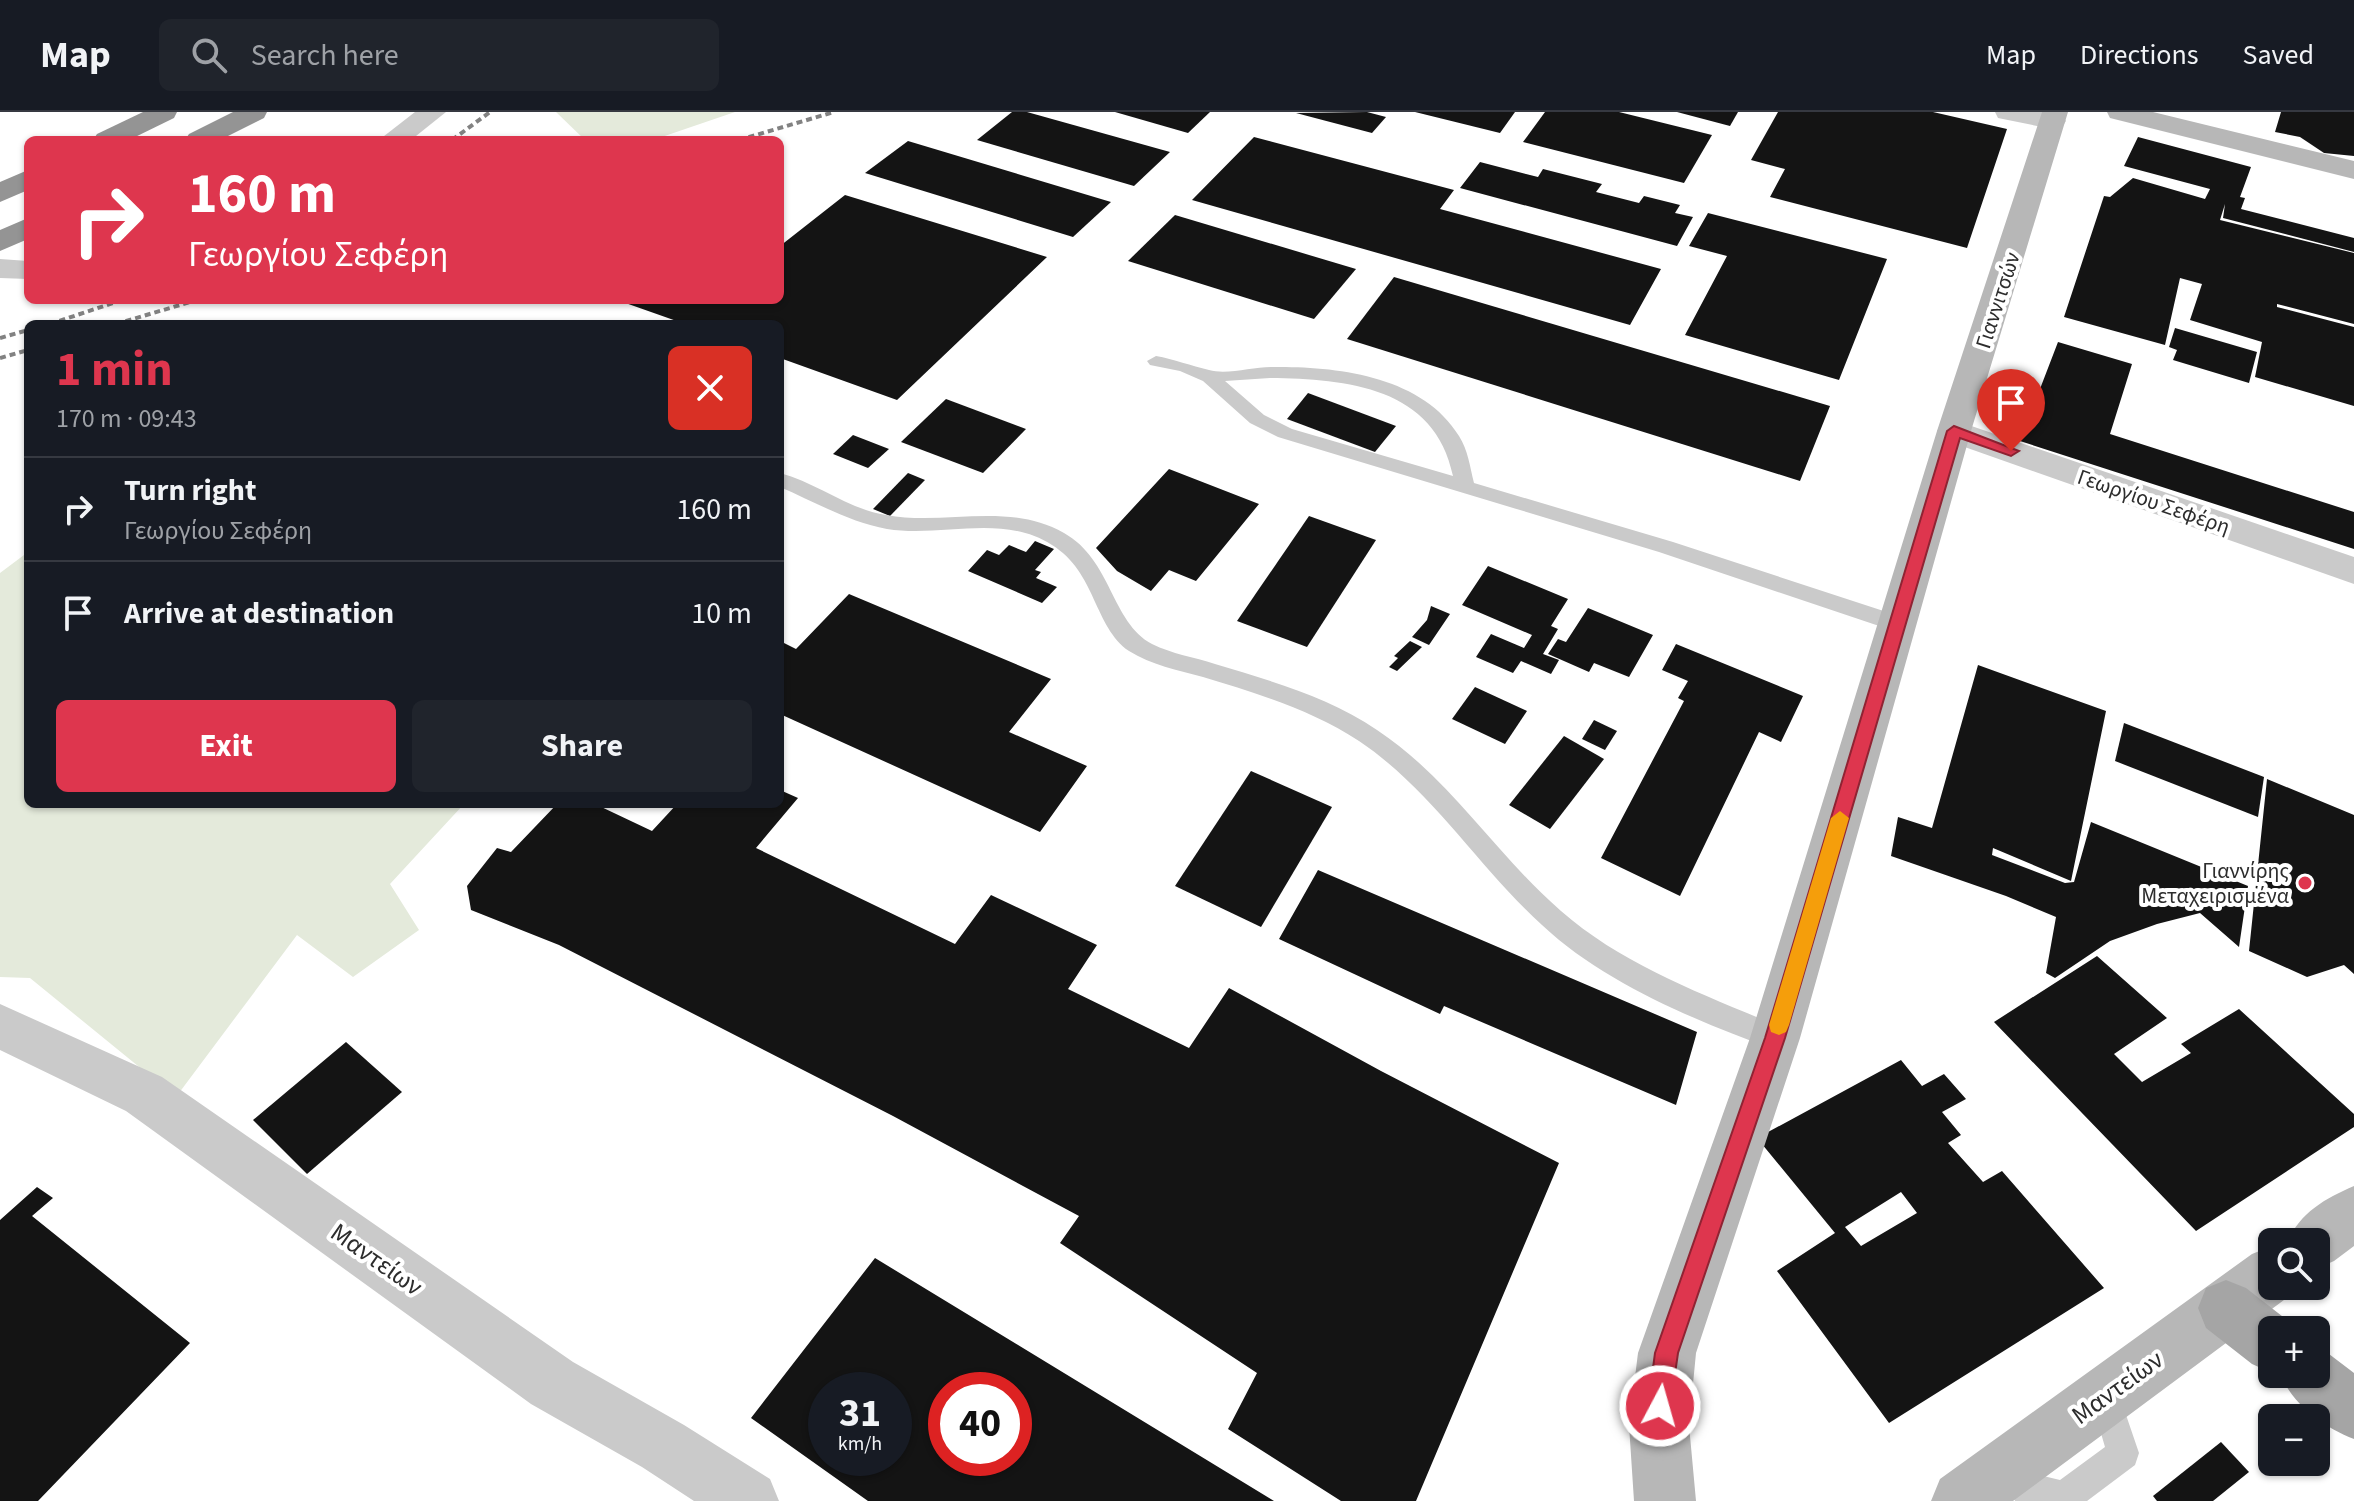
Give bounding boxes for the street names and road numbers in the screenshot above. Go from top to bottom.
street label: Γιαννιτσών [1967,248,2029,353]
street label: Γεωργίου Σεφέρη [2073,461,2234,543]
street label: Μαντείων [323,1214,430,1305]
street label: Μαντείων [2064,1342,2171,1433]

